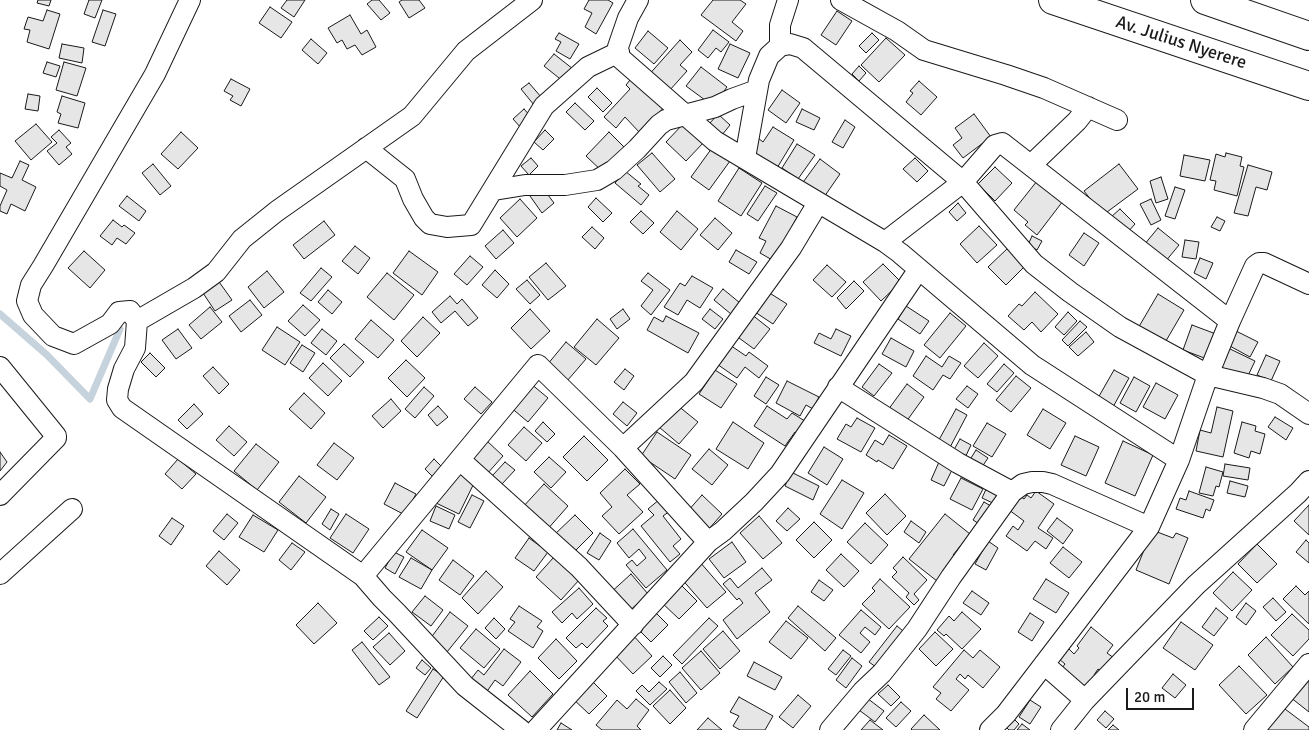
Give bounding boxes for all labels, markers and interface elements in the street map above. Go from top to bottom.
street label: Av. Julius Nyerere [1113,12,1249,74]
scale bar [1129,678,1196,710]
text: 20 m [1134,688,1165,706]

